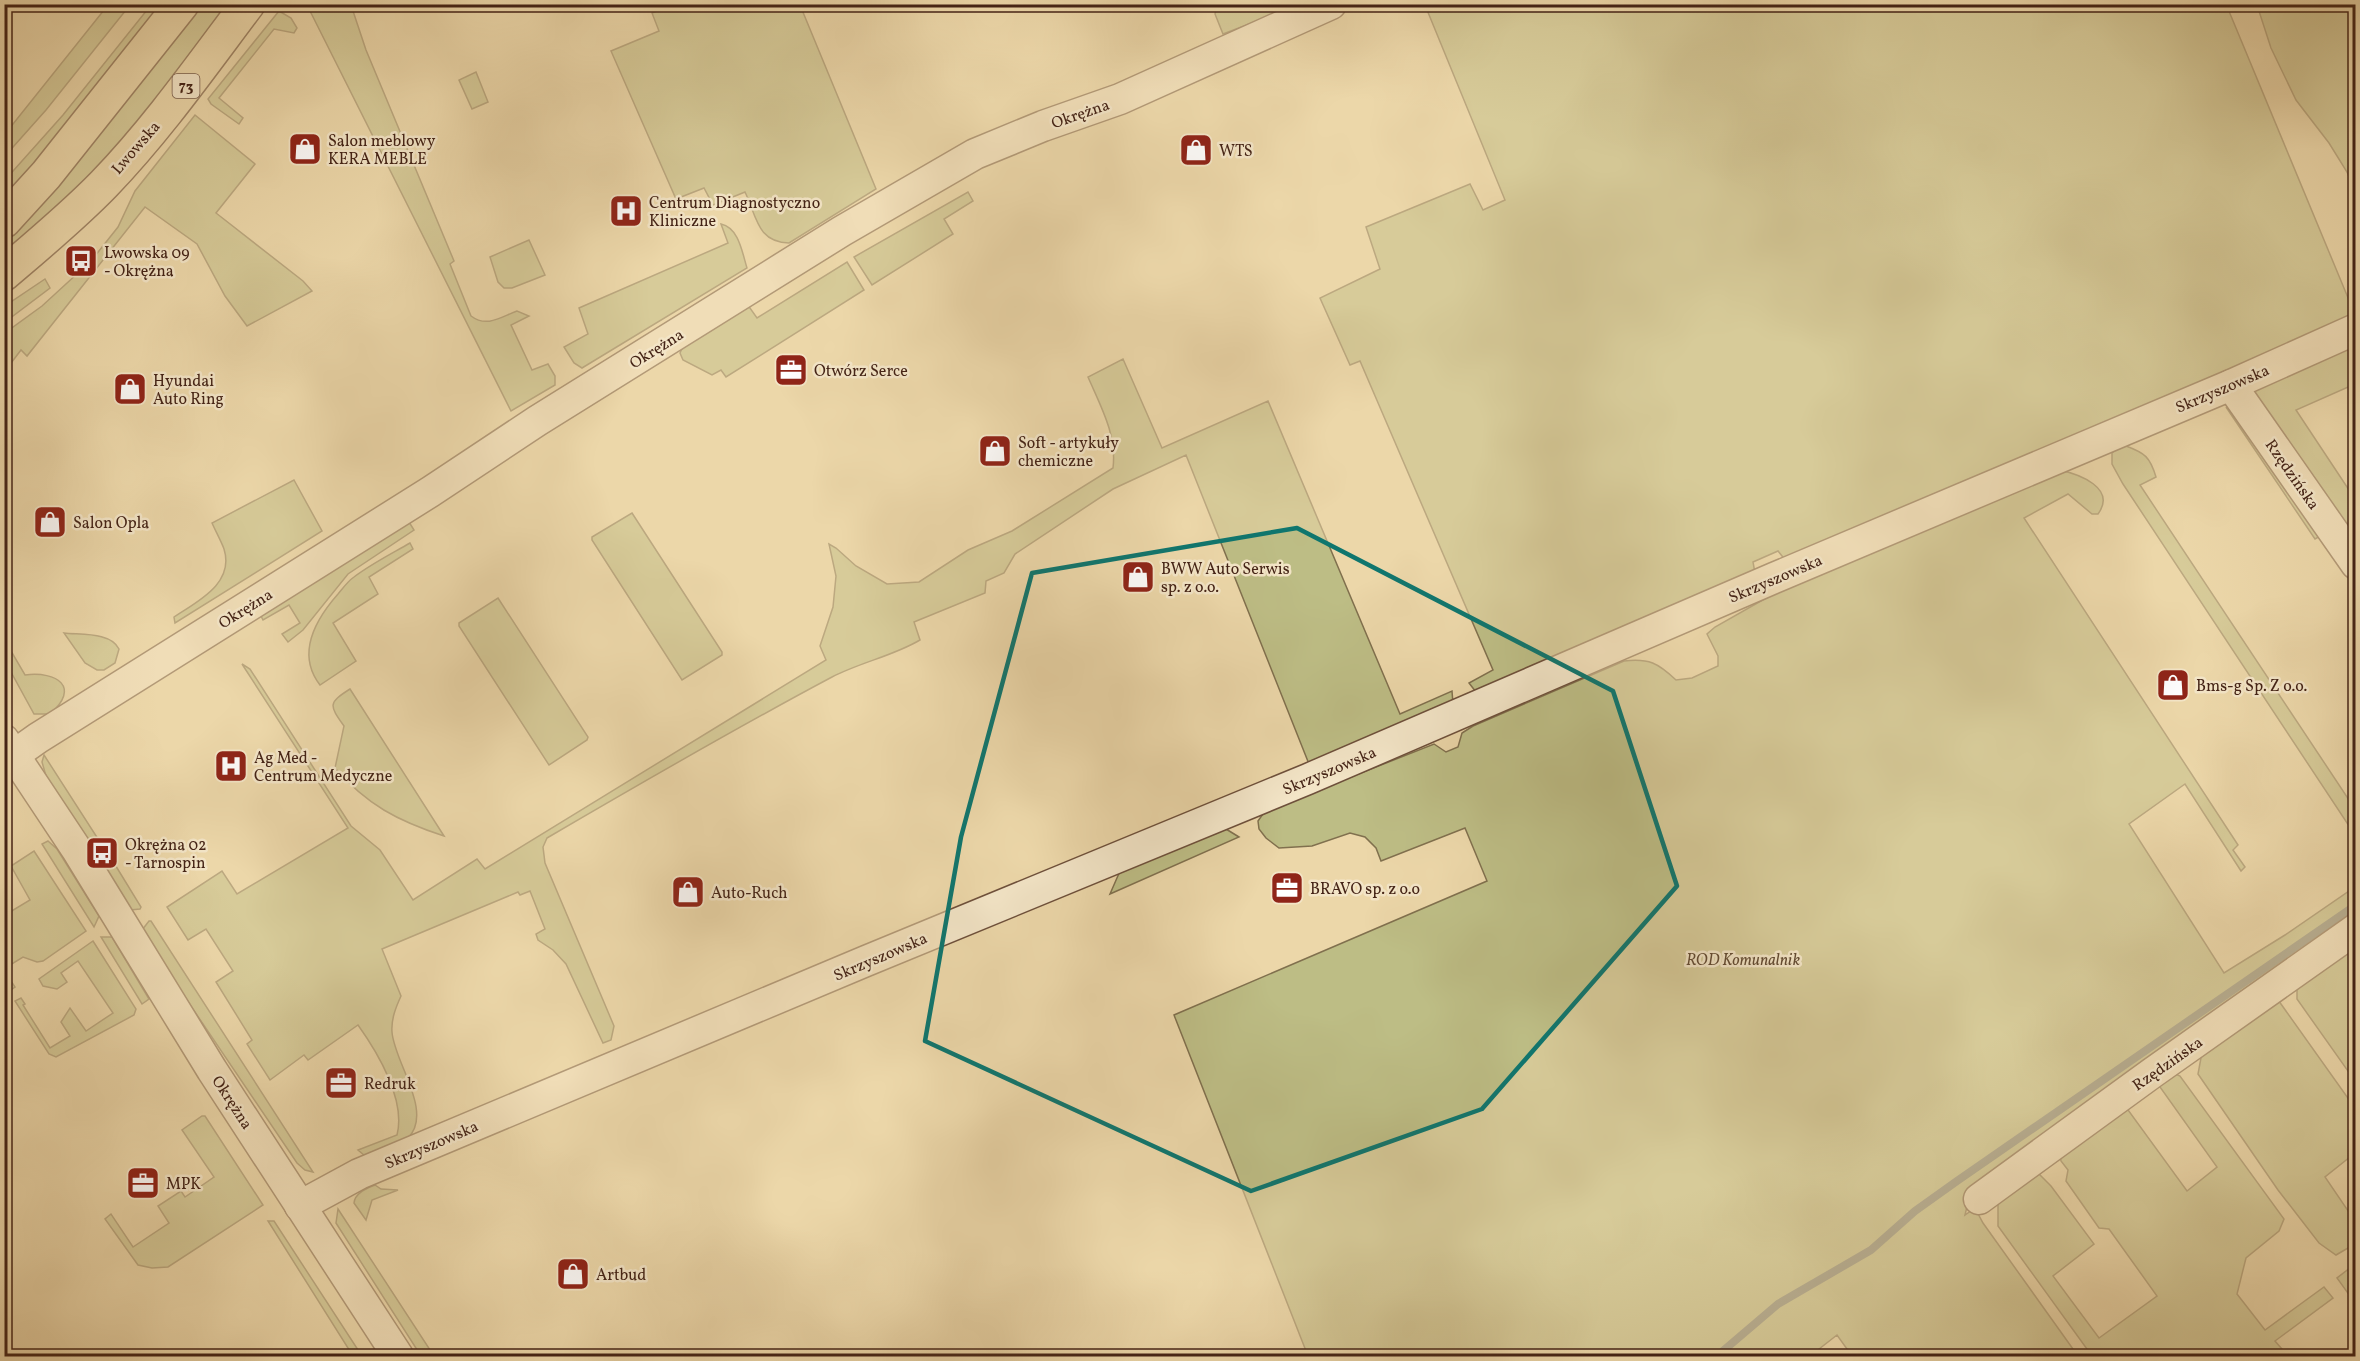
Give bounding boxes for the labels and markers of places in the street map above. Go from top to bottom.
shop icon: Salon meblowy KERA MEBLE [287,131,323,167]
place label: Salon meblowy KERA MEBLE [328,131,436,171]
shop icon: WTS [1178,132,1214,168]
place label: WTS [1219,141,1253,163]
hospital icon: Centrum Diagnostyczno Kliniczne [608,193,644,229]
place label: Centrum Diagnostyczno Kliniczne [649,193,820,233]
bus stop icon: Lwowska 09 - Okrężna [63,243,99,279]
place label: Lwowska 09 - Okrężna [104,243,190,283]
office icon: Otwórz Serce [773,352,809,388]
place label: Otwórz Serce [814,361,908,383]
shop icon: Hyundai Auto Ring [112,371,148,407]
place label: Hyundai Auto Ring [153,371,224,411]
shop icon: Soft - artykuły chemiczne [977,433,1013,469]
place label: Soft - artykuły chemiczne [1018,433,1119,473]
shop icon: Salon Opla [32,504,68,540]
place label: Salon Opla [73,513,149,535]
shop icon: BWW Auto Serwis sp. z o.o. [1120,559,1156,595]
place label: BWW Auto Serwis sp. z o.o. [1161,559,1290,599]
shop icon: Bms-g Sp. Z o.o. [2155,667,2191,703]
place label: Bms-g Sp. Z o.o. [2196,676,2307,698]
hospital icon: Ag Med - Centrum Medyczne [213,748,249,784]
place label: Ag Med - Centrum Medyczne [254,748,392,788]
bus stop icon: Okrężna 02 - Tarnospin [84,835,120,871]
place label: Okrężna 02 - Tarnospin [125,835,207,875]
office icon: BRAVO sp. z o.o [1269,870,1305,906]
shop icon: Auto-Ruch [670,874,706,910]
place label: BRAVO sp. z o.o [1310,879,1420,901]
place label: Auto-Ruch [711,883,787,905]
office icon: Redruk [323,1065,359,1101]
place label: Redruk [364,1074,416,1096]
office icon: MPK [125,1165,161,1201]
place label: MPK [166,1174,201,1196]
shop icon: Artbud [555,1256,591,1292]
place label: Artbud [596,1265,646,1287]

